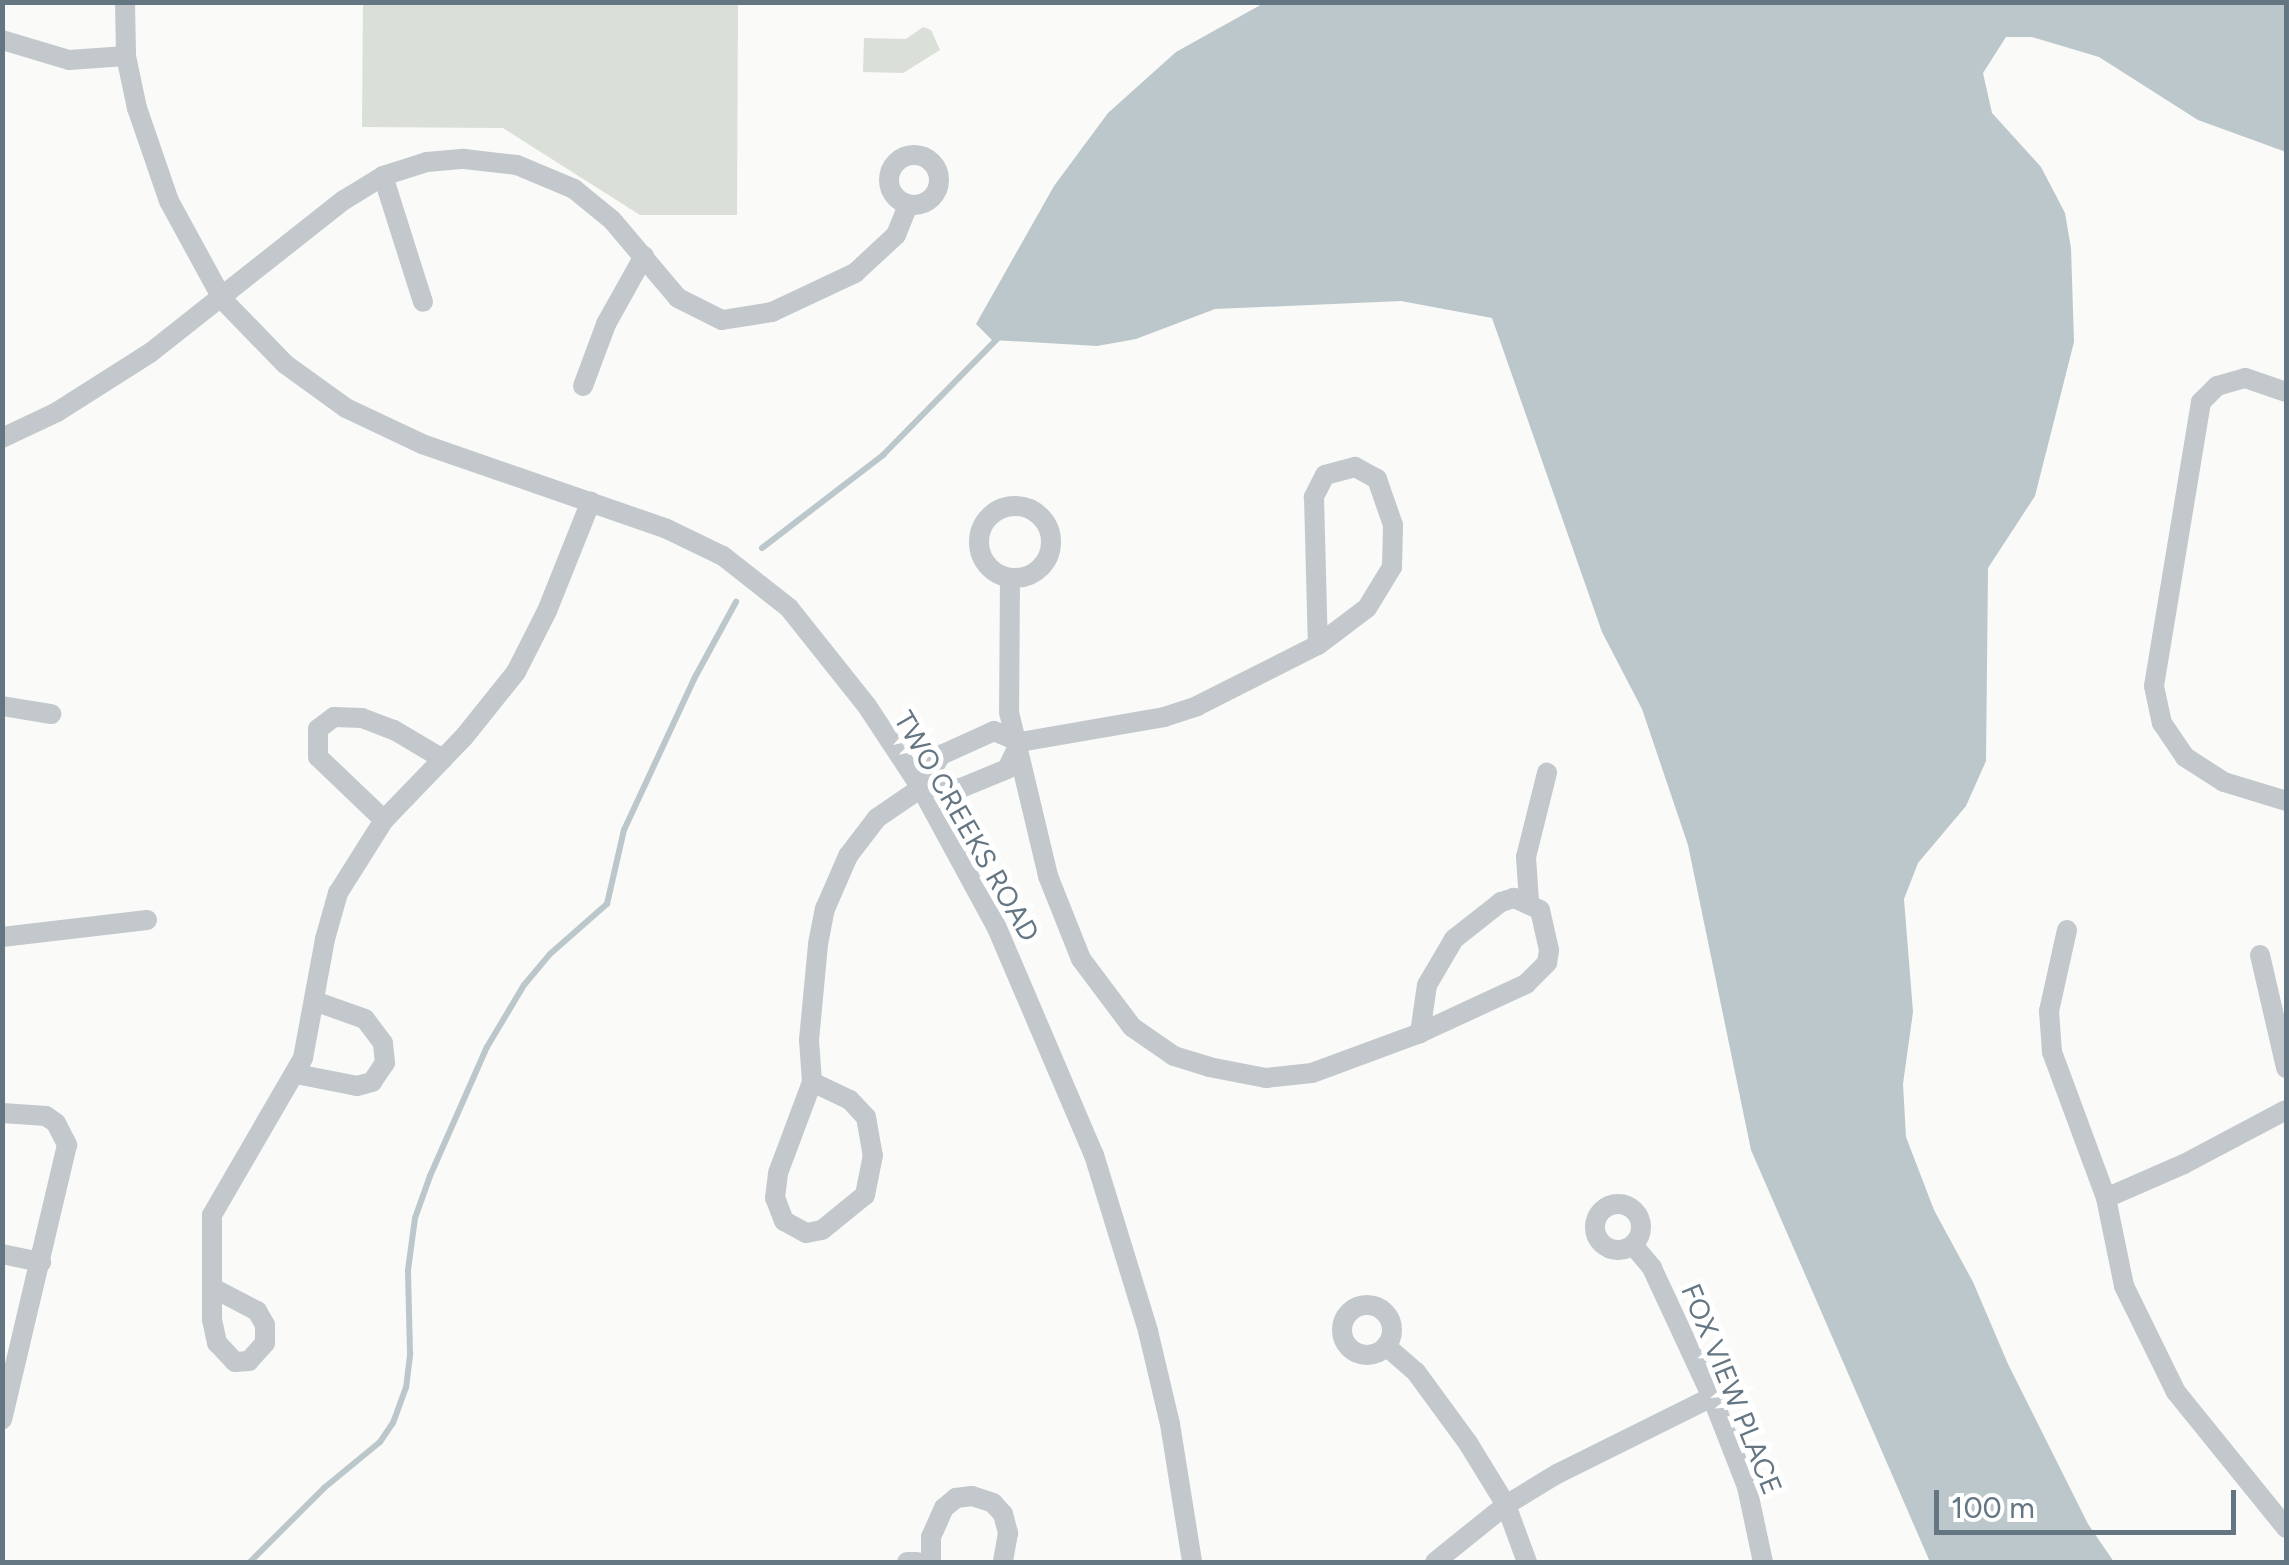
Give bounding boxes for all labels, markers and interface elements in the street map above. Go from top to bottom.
street label: TWO CREEKS ROAD [887,705,1047,947]
street label: FOX VIEW PLACE [1674,1279,1790,1499]
scale bar [1939,1470,2242,1532]
text: 100 m [1951,1489,2035,1526]

